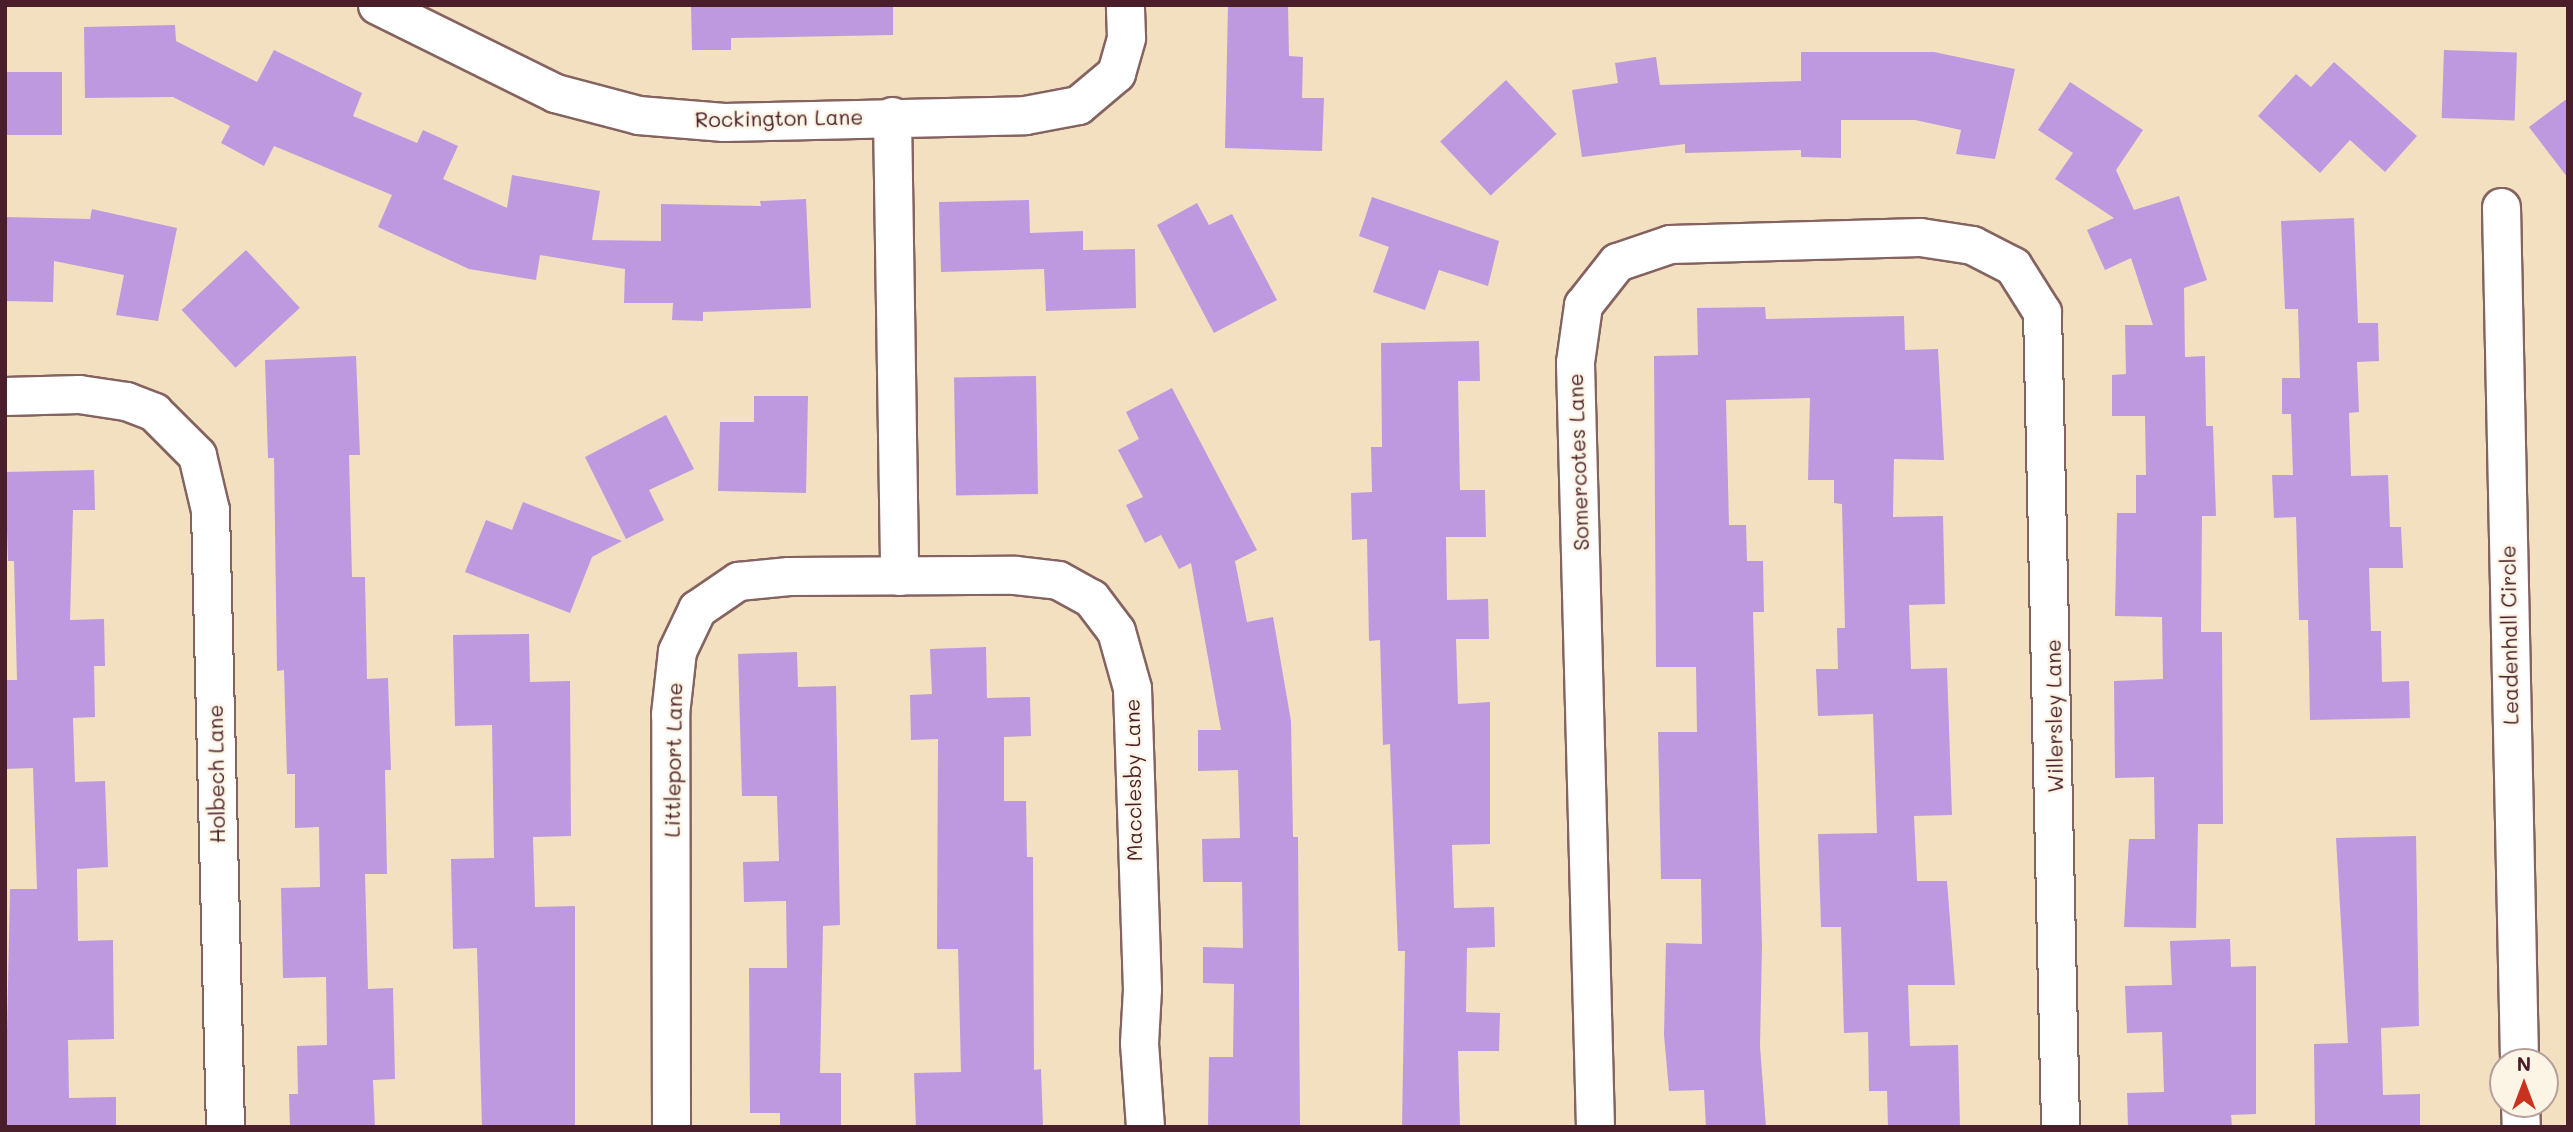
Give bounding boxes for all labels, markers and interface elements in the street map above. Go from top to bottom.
street label: Rockington Lane [695,104,863,132]
street label: Somercotes Lane [1562,373,1594,551]
street label: Leadenhall Circle [2495,545,2523,725]
street label: Willersley Lane [2040,639,2068,793]
street label: Littleport Lane [659,682,687,838]
street label: Macclesby Lane [1119,698,1147,862]
street label: Holbech Lane [202,704,230,844]
north arrow [2489,1048,2559,1118]
text: N [2517,1051,2531,1076]

